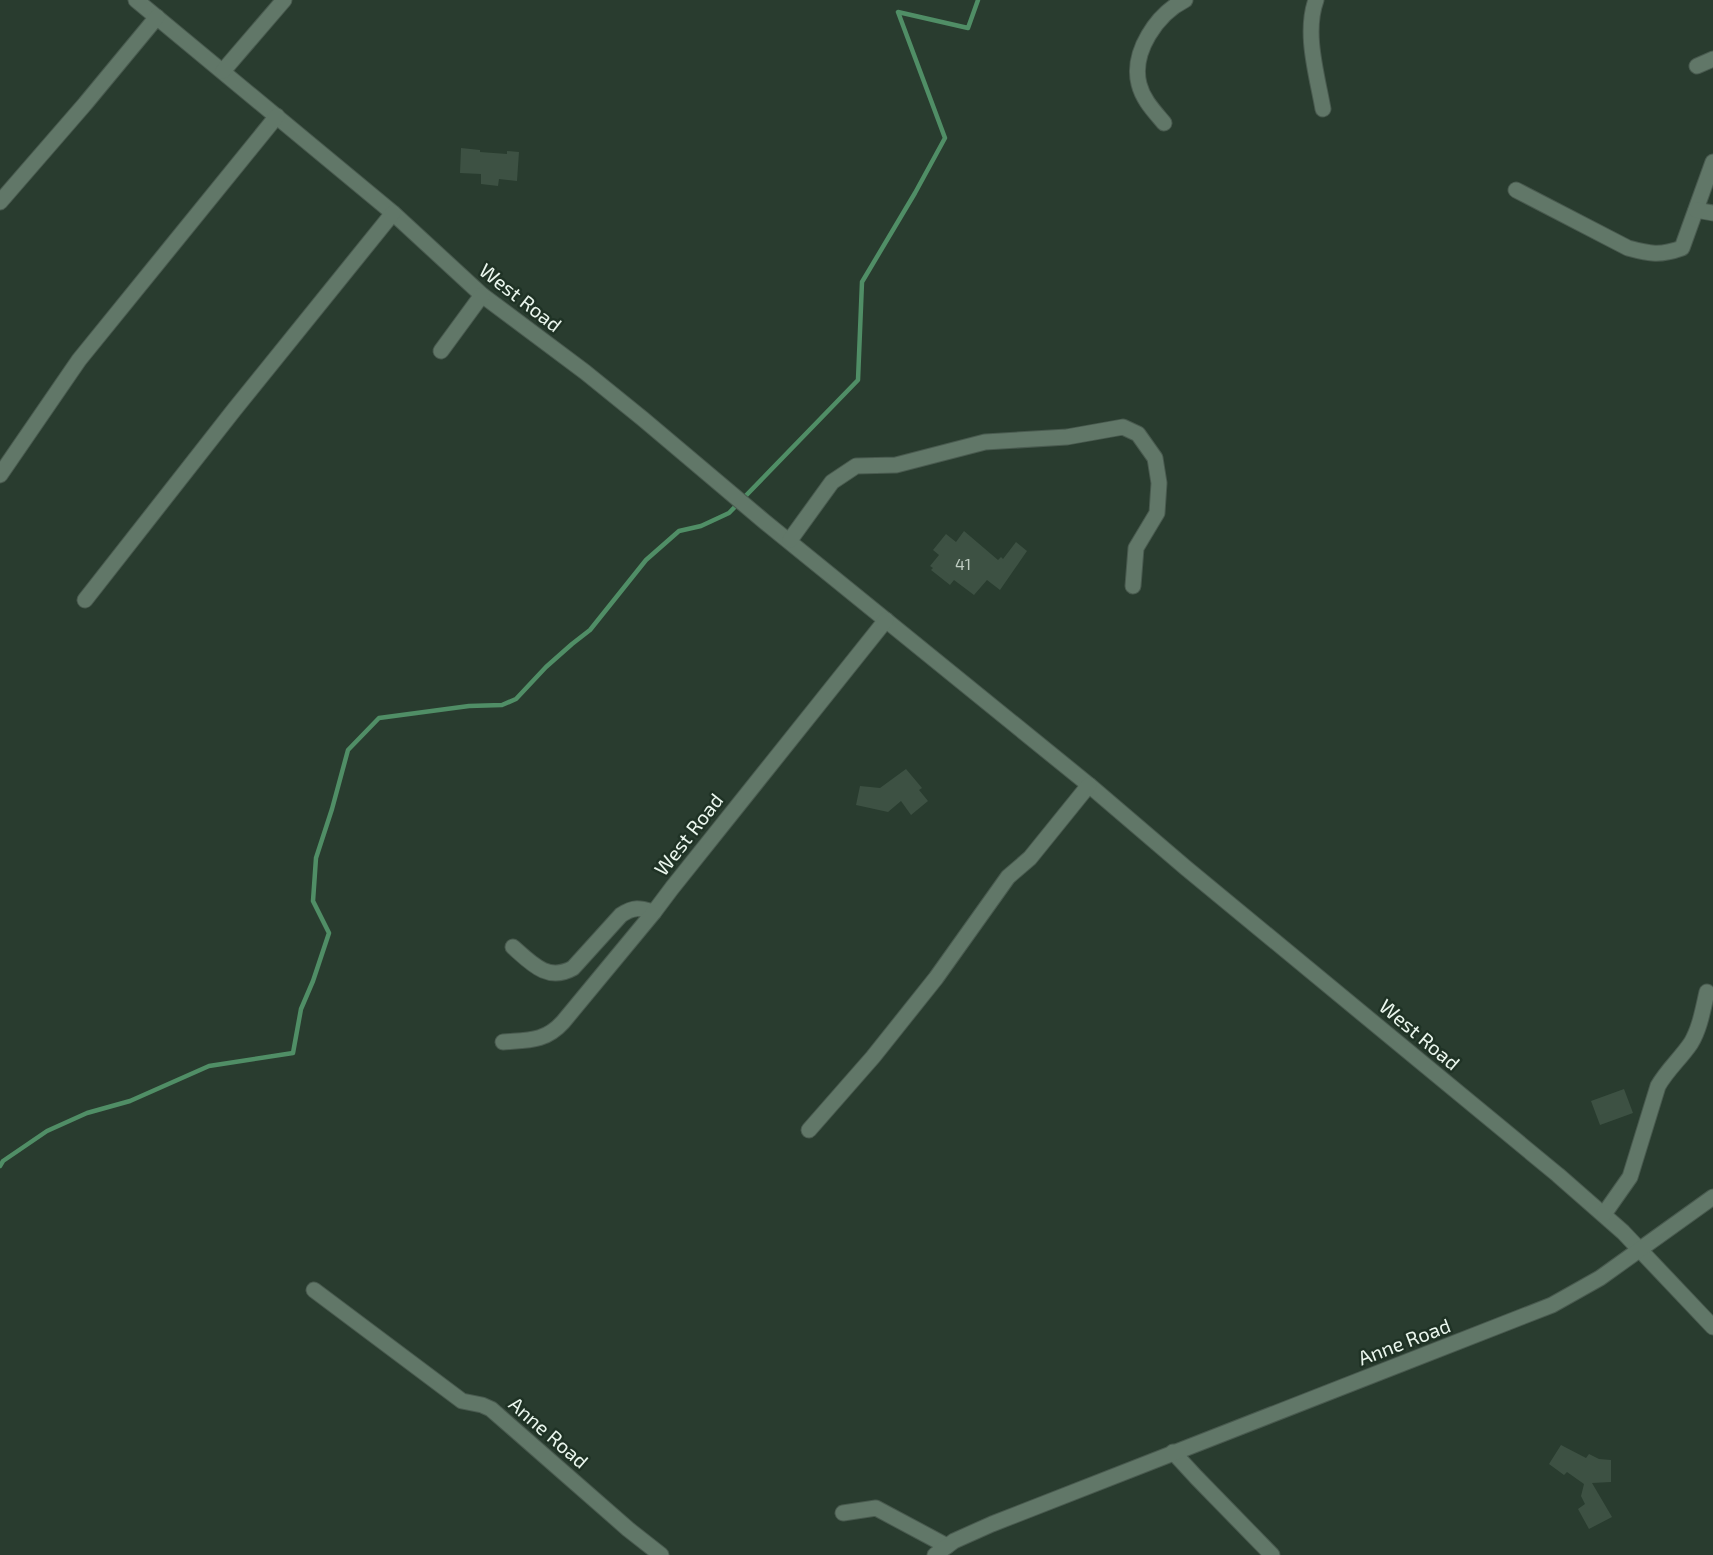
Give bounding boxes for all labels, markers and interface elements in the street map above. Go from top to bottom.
street label: West Road [475,257,567,337]
house number: 41 [955,554,971,573]
street label: West Road [648,788,728,880]
street label: West Road [1375,993,1465,1075]
street label: Anne Road [1354,1312,1454,1370]
street label: Anne Road [505,1391,593,1473]

